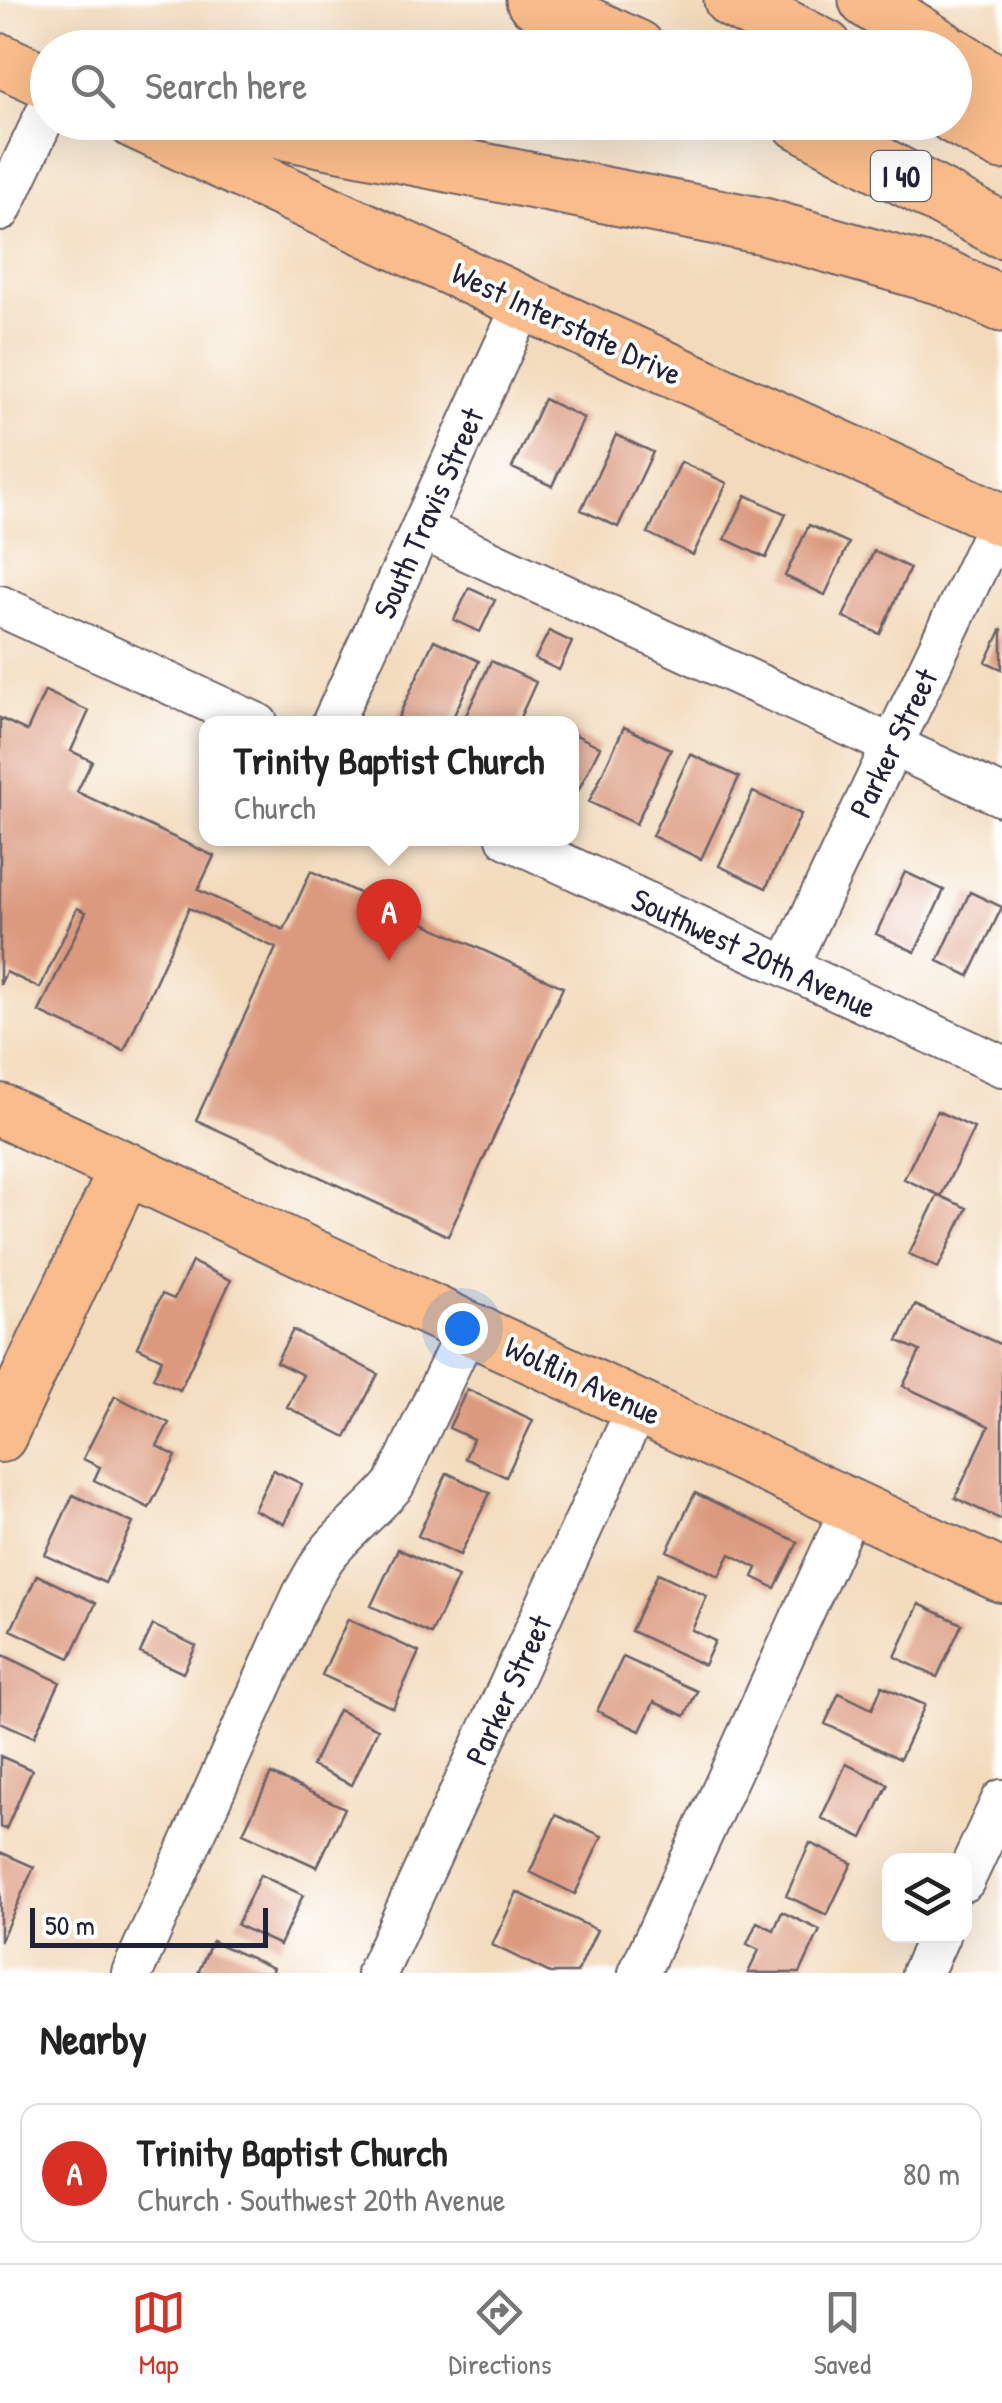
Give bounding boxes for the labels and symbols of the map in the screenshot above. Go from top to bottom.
road number: I 40 [871,151,931,201]
street label: West Interstate Drive [445,251,689,395]
street label: South Travis Street [362,400,494,625]
street label: Parker Street [839,661,948,825]
street label: Southwest 20th Avenue [625,877,884,1029]
pin: A [356,878,422,961]
your location [437,1303,488,1354]
street label: Wolflin Avenue [498,1325,668,1435]
street label: Parker Street [455,1607,562,1772]
scale bar [30,1903,268,1948]

